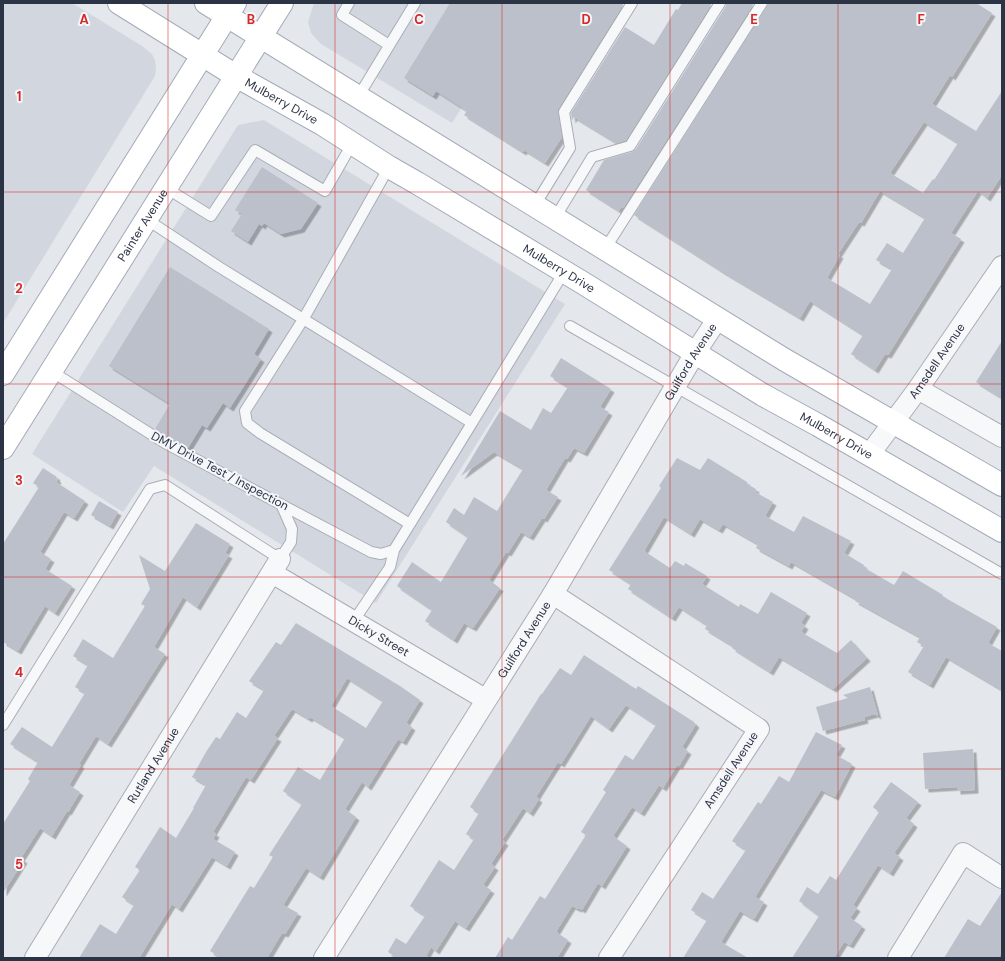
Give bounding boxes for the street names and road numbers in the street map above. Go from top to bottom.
street label: Mulberry Drive [242,75,321,128]
street label: Painter Avenue [114,186,172,265]
street label: Mulberry Drive [520,241,598,297]
street label: Guilford Avenue [661,320,721,404]
street label: Amsdell Avenue [905,320,969,402]
street label: Mulberry Drive [797,409,876,463]
street label: DMV Drive Test / Inspection [148,428,292,514]
street label: Guilford Avenue [494,598,555,681]
street label: Dicky Street [345,612,412,660]
street label: Rutland Avenue [124,724,183,806]
street label: Amsdell Avenue [700,728,762,811]

